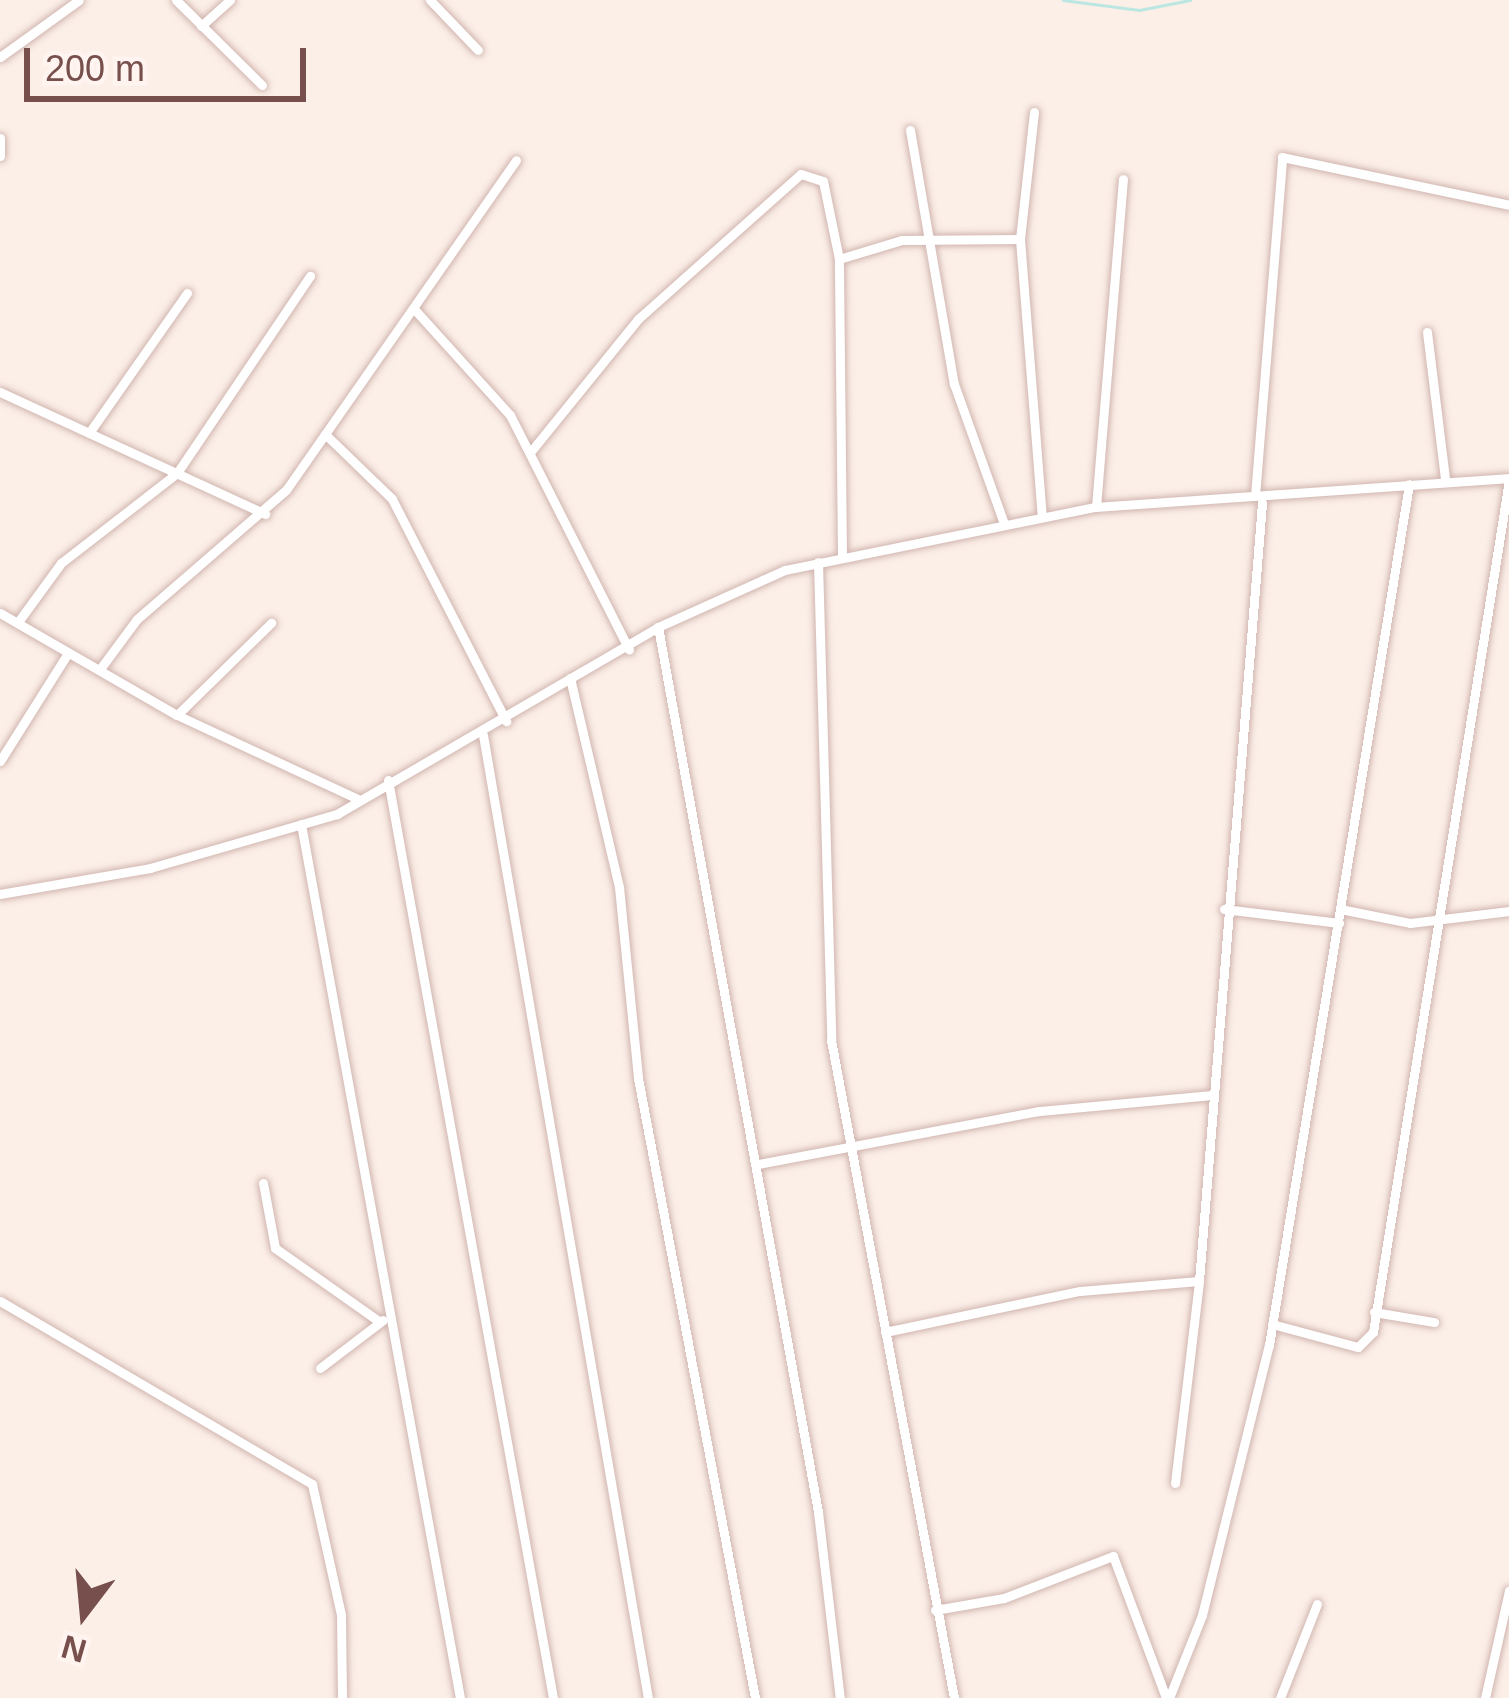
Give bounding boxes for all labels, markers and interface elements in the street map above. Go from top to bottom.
scale bar [30,24,312,98]
text: 200 m [45,48,145,89]
north arrow [24,1554,144,1674]
text: N [57,1628,90,1670]

